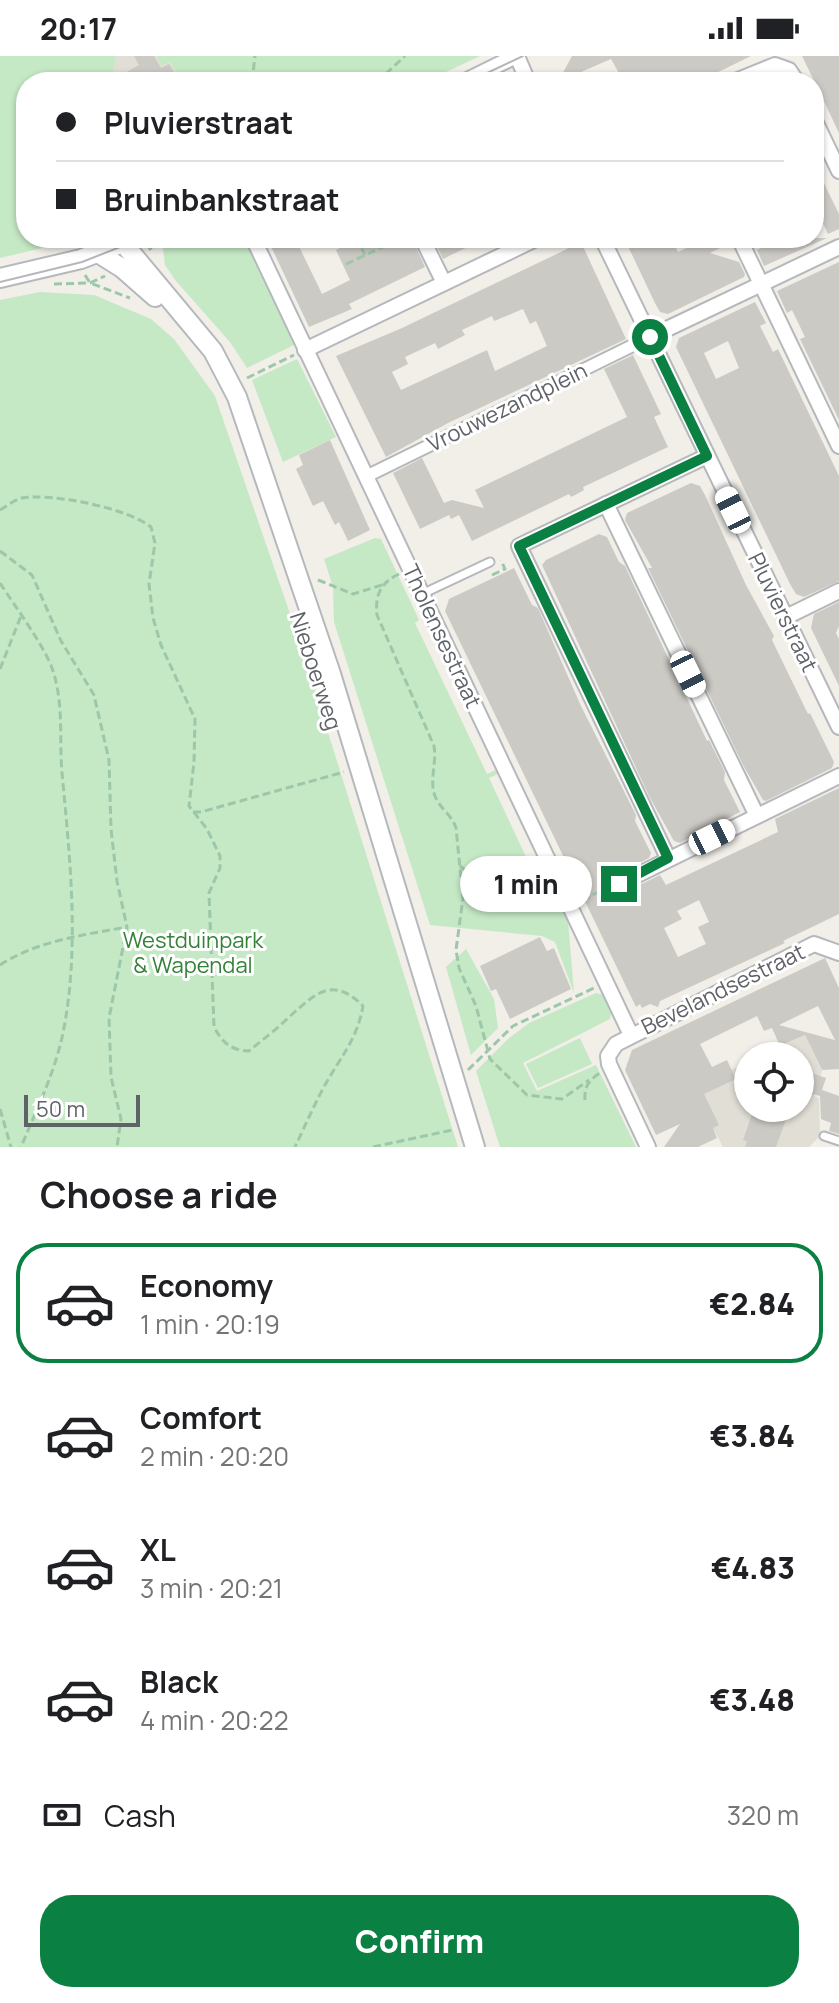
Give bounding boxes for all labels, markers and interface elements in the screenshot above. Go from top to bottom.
text: 20:17 [40,8,117,49]
text: Pluvierstraat [104,102,293,143]
text: Bruinbankstraat [104,179,340,220]
route start [632,319,668,355]
street label: Vrouwezandplein [422,355,592,459]
car [712,483,754,537]
street label: Pluvierstraat [741,547,825,677]
street label: Tholensestraat [396,559,489,713]
street label: Nieboerweg [283,608,349,734]
car [667,647,709,701]
car [685,816,739,858]
callout: 1 min [459,856,591,912]
text: 1 min [493,866,559,902]
route end [601,866,637,902]
park label: Westduinpark & Wapendal [123,925,264,980]
street label: Bevelandsestraat [636,936,810,1042]
map controls [734,1042,814,1122]
button: locate [734,1042,814,1122]
scale bar [24,1091,140,1127]
text: 50 m [36,1094,85,1124]
text: Choose a ride [40,1170,278,1219]
text: Economy [140,1265,273,1306]
icon: car [44,1267,116,1339]
text: €2.84 [709,1283,795,1324]
text: 1 min · 20:19 [140,1306,280,1342]
text: Comfort [140,1397,262,1438]
icon: car [44,1399,116,1471]
text: €3.84 [710,1415,795,1456]
text: 2 min · 20:20 [140,1438,289,1474]
text: XL [140,1529,176,1570]
icon: car [44,1531,116,1603]
text: €4.83 [711,1547,795,1588]
text: 3 min · 20:21 [140,1570,283,1606]
text: Black [140,1661,218,1702]
icon: car [44,1663,116,1735]
text: €3.48 [710,1679,795,1720]
text: 4 min · 20:22 [140,1702,288,1738]
icon: cash [40,1793,84,1837]
text: Cash [104,1795,176,1836]
text: 320 m [727,1797,799,1833]
button: Confirm [40,1895,799,1987]

